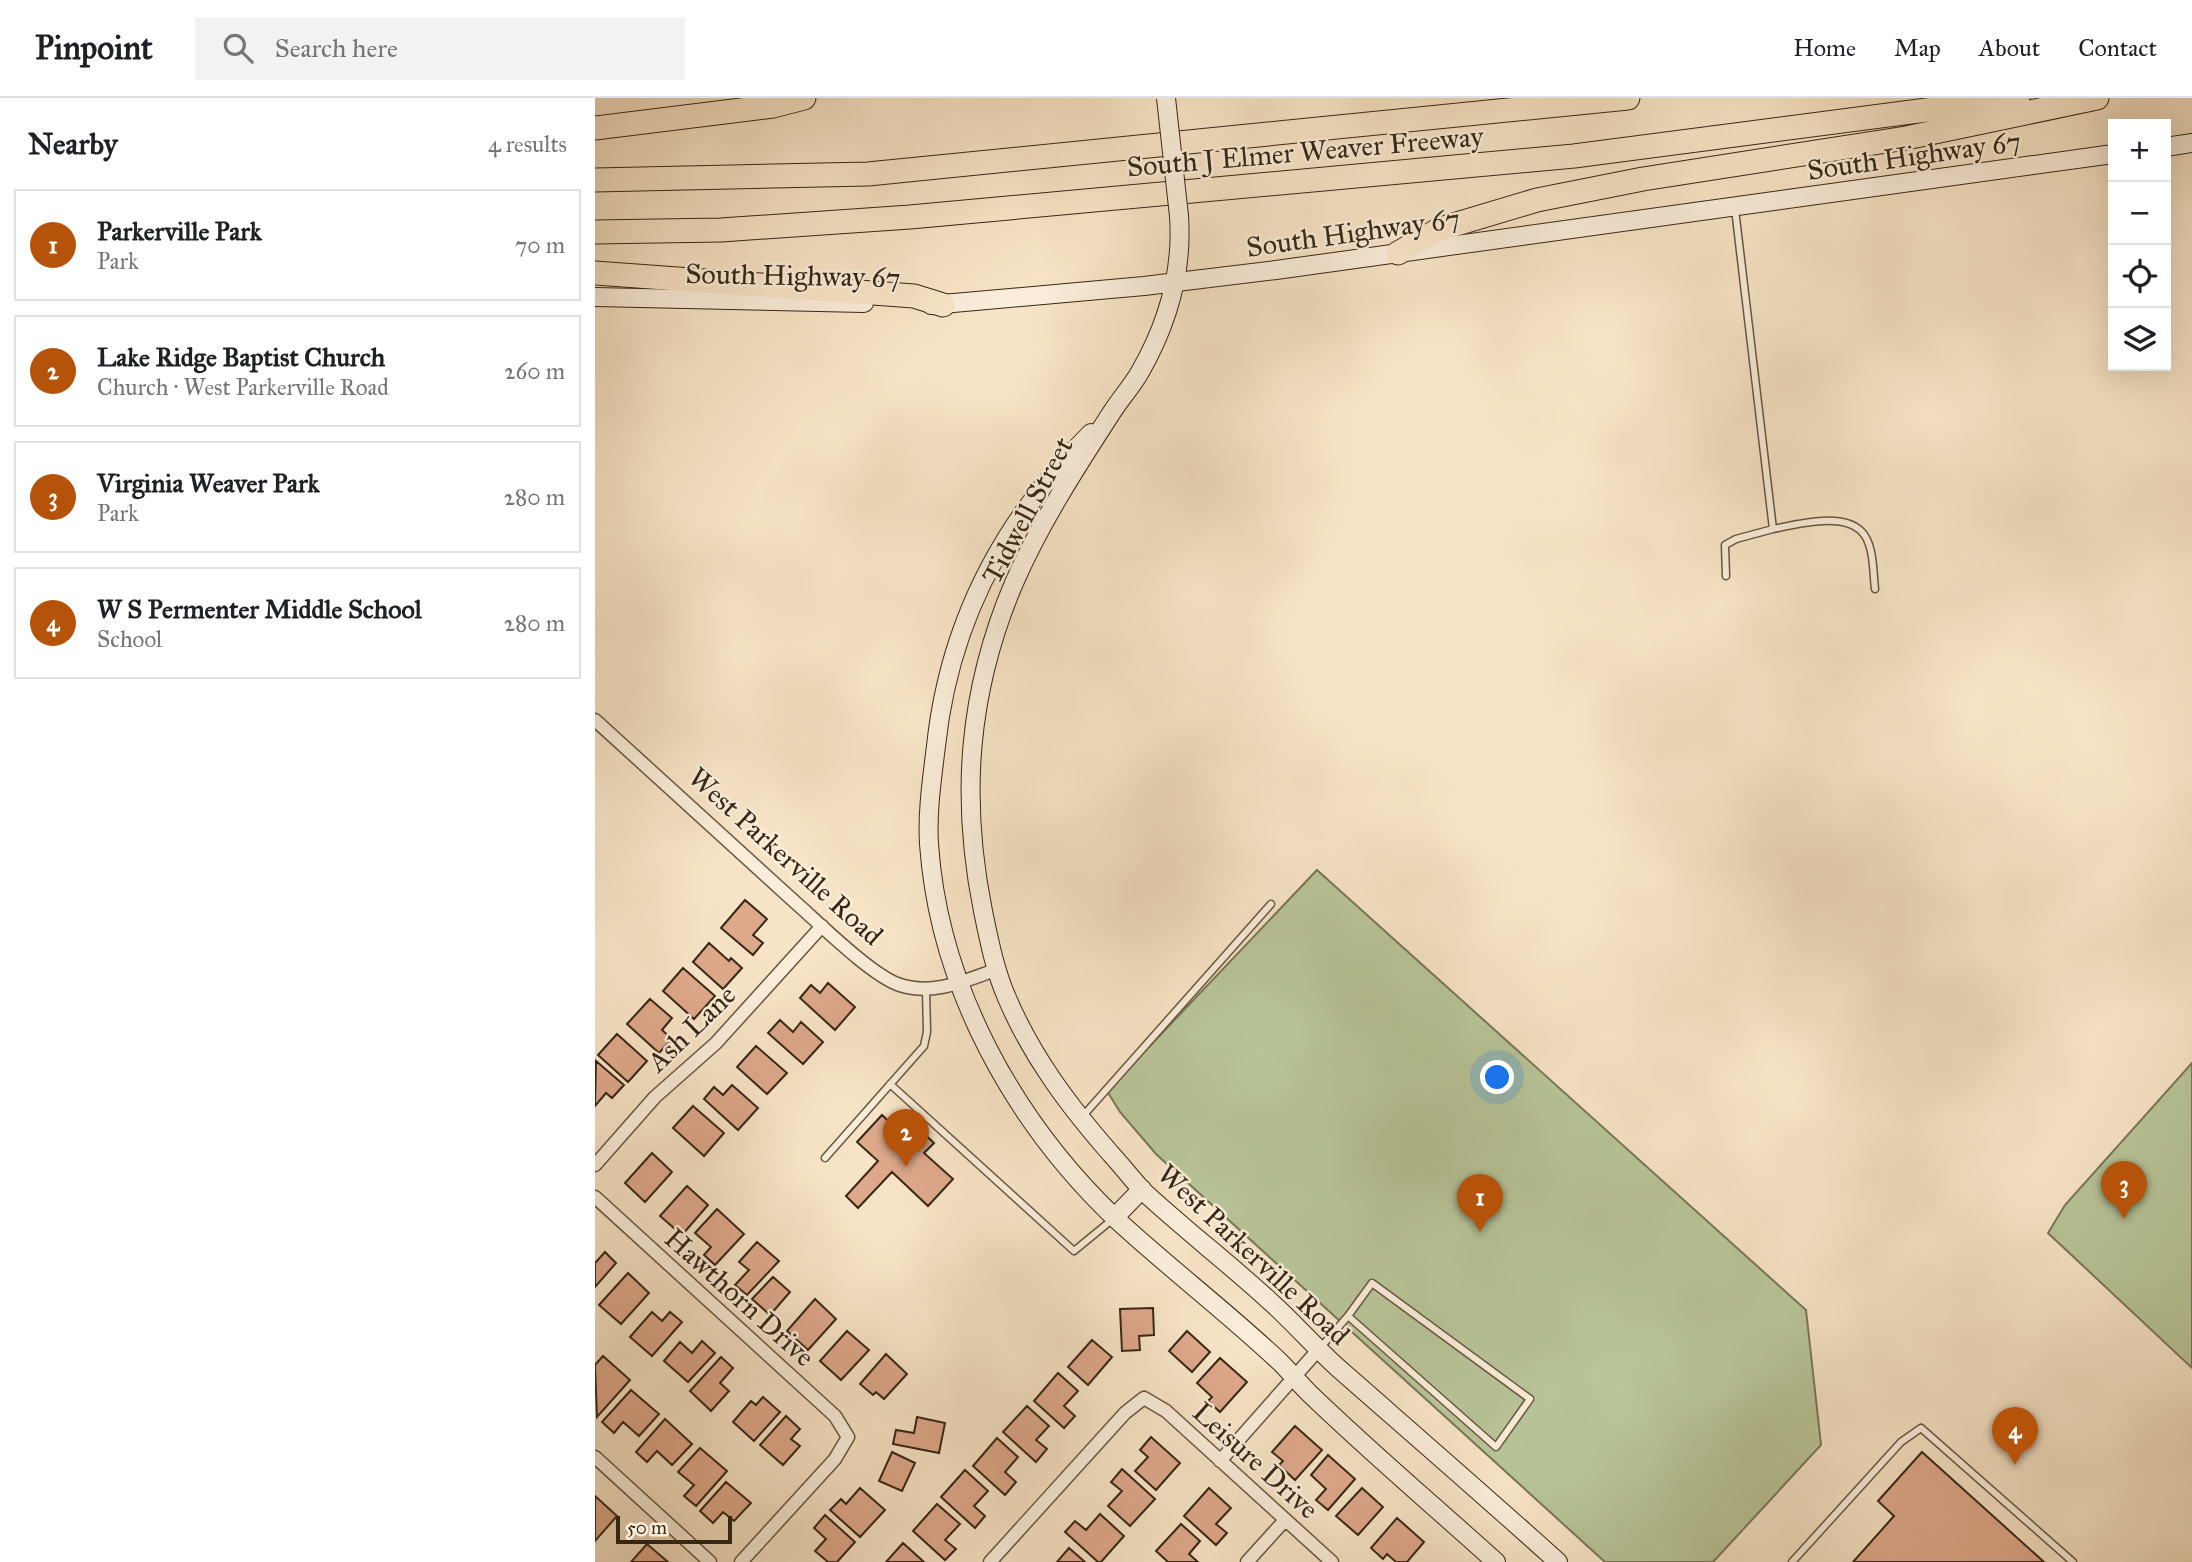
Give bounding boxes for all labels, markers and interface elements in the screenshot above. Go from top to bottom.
search box [195,17,685,80]
text: Pinpoint [35,28,153,68]
icon: search [219,29,257,67]
text: Search here [275,32,398,64]
text: Home [1793,33,1856,63]
text: Map [1894,33,1941,63]
text: About [1979,33,2040,63]
text: Contact [2078,33,2157,63]
street label: South J Elmer Weaver Freeway [1125,118,1486,185]
map controls [2108,119,2171,371]
button: + [2108,119,2171,182]
street label: South Highway 67 [1805,123,2023,188]
text: Nearby [28,126,118,162]
text: 4 results [488,130,567,158]
button: − [2108,182,2171,245]
street label: South Highway 67 [1244,200,1462,265]
text: Parkerville Park [97,215,262,247]
text: 1 [48,231,58,259]
text: 70 m [515,231,565,259]
button: locate [2108,245,2171,308]
text: Park [97,247,139,275]
street label: South Highway 67 [685,256,901,295]
button: layers [2108,308,2171,371]
text: Lake Ridge Baptist Church [97,341,385,373]
text: 2 [47,357,59,385]
text: 260 m [504,357,565,385]
text: Church · West Parkerville Road [97,373,389,401]
street label: Tidwell Street [974,431,1081,590]
text: Virginia Weaver Park [97,467,320,499]
text: 3 [48,483,58,511]
text: 280 m [504,483,565,511]
text: Park [97,499,139,527]
text: W S Permenter Middle School [97,593,422,625]
text: 4 [47,609,59,637]
text: 280 m [504,609,565,637]
text: School [97,625,162,653]
street label: West Parkerville Road [681,760,890,953]
street label: Ash Lane [639,978,743,1080]
your location [1480,1060,1514,1094]
pin: 2 [883,1109,929,1167]
street label: West Parkerville Road [1150,1156,1357,1352]
pin: 3 [2101,1161,2147,1219]
pin: 1 [1457,1174,1503,1232]
street label: Hawthorn Drive [657,1221,822,1374]
street label: Leisure Drive [1185,1395,1326,1526]
pin: 4 [1992,1407,2038,1465]
scale bar [616,1513,731,1545]
text: 50 m [627,1516,667,1539]

